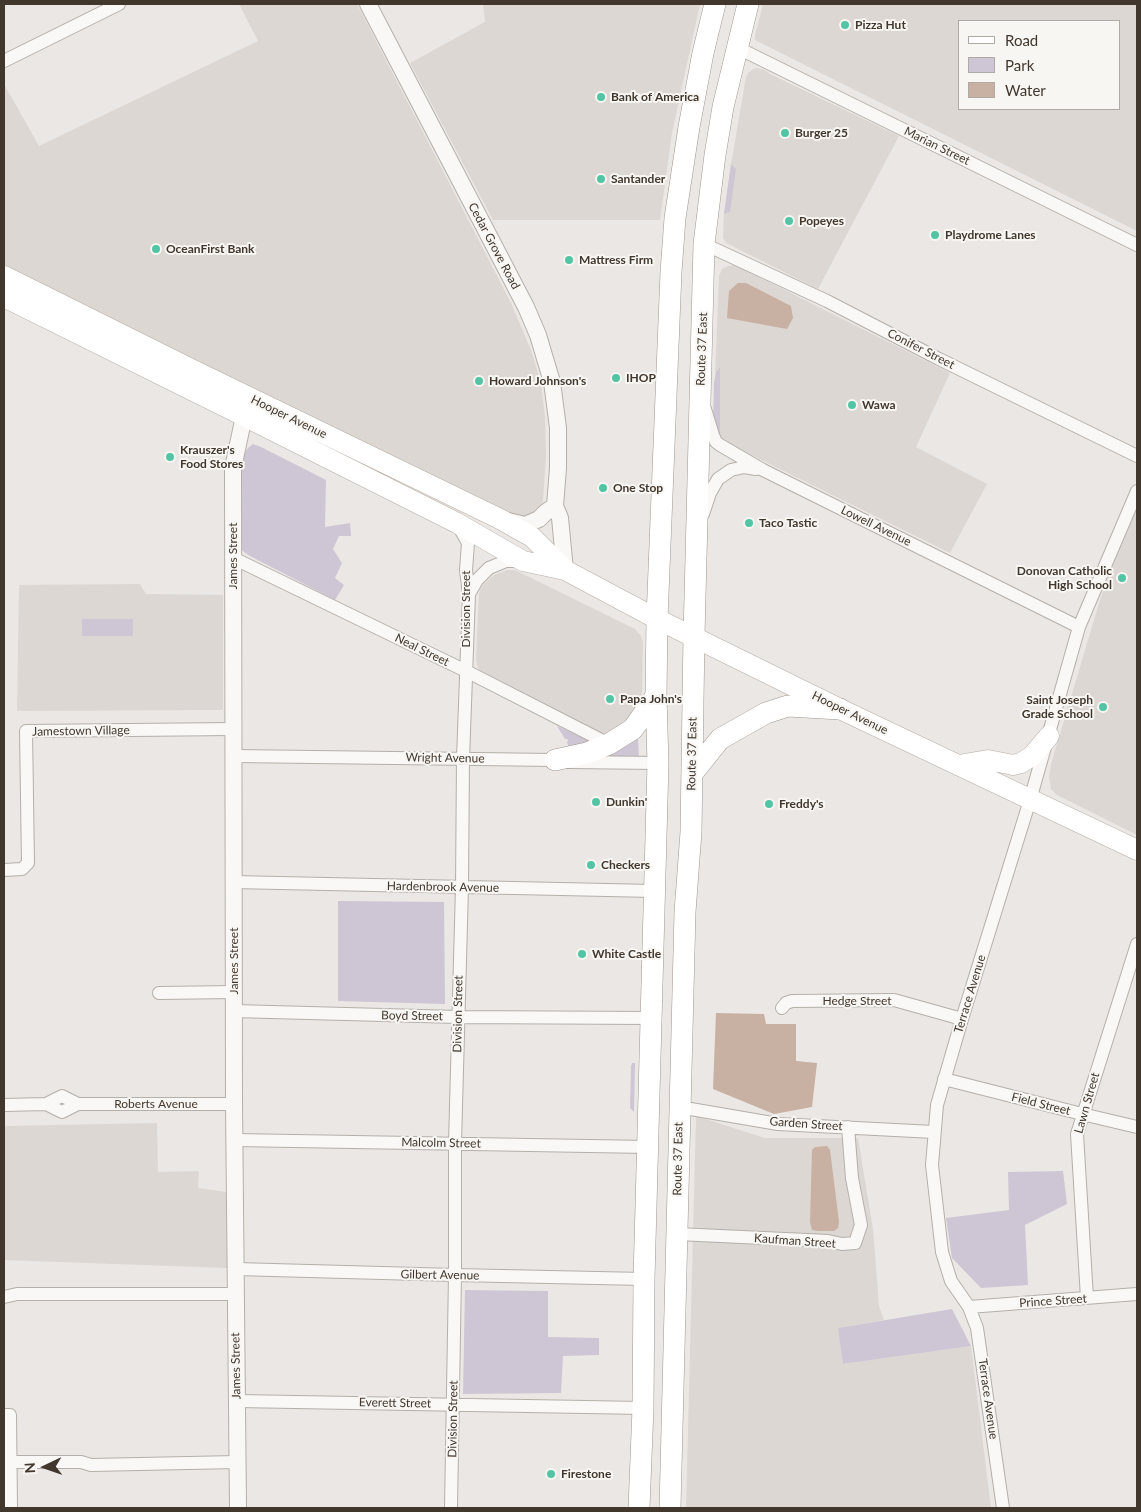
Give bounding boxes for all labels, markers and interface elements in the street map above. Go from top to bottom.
place label: Pizza Hut [855,18,906,32]
marker: Pizza Hut [839,19,851,31]
legend [958,20,1121,110]
text: Road [1005,31,1038,49]
text: Park [1005,56,1034,74]
text: Water [1005,81,1046,99]
place label: Bank of America [611,90,699,104]
marker: Bank of America [595,91,607,103]
street label: Marian Street [902,124,972,168]
place label: Burger 25 [795,126,848,140]
marker: Burger 25 [779,127,791,139]
place label: Santander [611,172,665,186]
marker: Santander [595,173,607,185]
street label: Cedar Grove Road [465,200,523,292]
place label: Popeyes [799,214,844,228]
marker: Popeyes [783,215,795,227]
place label: Playdrome Lanes [945,228,1036,242]
marker: Playdrome Lanes [929,229,941,241]
place label: OceanFirst Bank [166,242,254,256]
marker: OceanFirst Bank [150,243,162,255]
place label: Mattress Firm [579,253,653,267]
marker: Mattress Firm [563,254,575,266]
street label: Route 37 East [694,312,710,386]
street label: Conifer Street [885,326,957,372]
place label: IHOP [626,371,656,385]
marker: IHOP [610,372,622,384]
place label: Howard Johnson's [489,374,586,388]
marker: Howard Johnson's [473,375,485,387]
street label: Hooper Avenue [249,392,329,442]
place label: Wawa [862,398,896,412]
marker: Wawa [846,399,858,411]
place label: Krauszer's Food Stores [180,443,243,471]
marker: Krauszer's Food Stores [164,451,176,463]
place label: One Stop [613,481,663,495]
marker: One Stop [597,482,609,494]
street label: Lowell Avenue [838,503,914,549]
place label: Taco Tastic [759,516,817,530]
marker: Taco Tastic [743,517,755,529]
street label: James Street [226,523,240,589]
place label: Donovan Catholic High School [1017,564,1112,592]
street label: Division Street [459,570,473,648]
marker: Donovan Catholic High School [1116,572,1128,584]
street label: Neal Street [392,631,452,669]
street label: Hooper Avenue [810,688,890,738]
place label: Papa John's [620,692,682,706]
marker: Papa John's [604,693,616,705]
place label: Saint Joseph Grade School [1022,693,1093,721]
marker: Saint Joseph Grade School [1097,701,1109,713]
street label: Route 37 East [684,717,700,791]
street label: Jamestown Village [32,723,130,739]
street label: Wright Avenue [405,750,485,766]
place label: Dunkin' [606,795,647,809]
marker: Dunkin' [590,796,602,808]
place label: Freddy's [779,797,824,811]
marker: Freddy's [763,798,775,810]
place label: Checkers [601,858,650,872]
marker: Checkers [585,859,597,871]
street label: Hardenbrook Avenue [387,879,499,895]
street label: James Street [227,928,241,994]
place label: White Castle [592,947,661,961]
marker: White Castle [576,948,588,960]
street label: Terrace Avenue [951,953,989,1035]
street label: Division Street [450,975,466,1053]
street label: Hedge Street [822,994,892,1008]
street label: Boyd Street [381,1008,443,1024]
street label: Lawn Street [1071,1071,1103,1135]
street label: Field Street [1010,1090,1072,1118]
street label: Roberts Avenue [114,1097,198,1111]
street label: Garden Street [769,1114,843,1134]
street label: Route 37 East [670,1122,686,1196]
street label: Malcolm Street [401,1135,481,1151]
street label: Kaufman Street [754,1231,836,1251]
street label: Gilbert Avenue [400,1267,480,1283]
street label: Prince Street [1019,1291,1087,1311]
street label: James Street [228,1332,244,1400]
street label: Terrace Avenue [975,1358,1001,1440]
street label: Division Street [445,1380,461,1458]
street label: Everett Street [359,1395,431,1411]
north arrow [20,1442,70,1492]
text: N [21,1462,38,1474]
place label: Firestone [561,1467,611,1481]
marker: Firestone [545,1468,557,1480]

